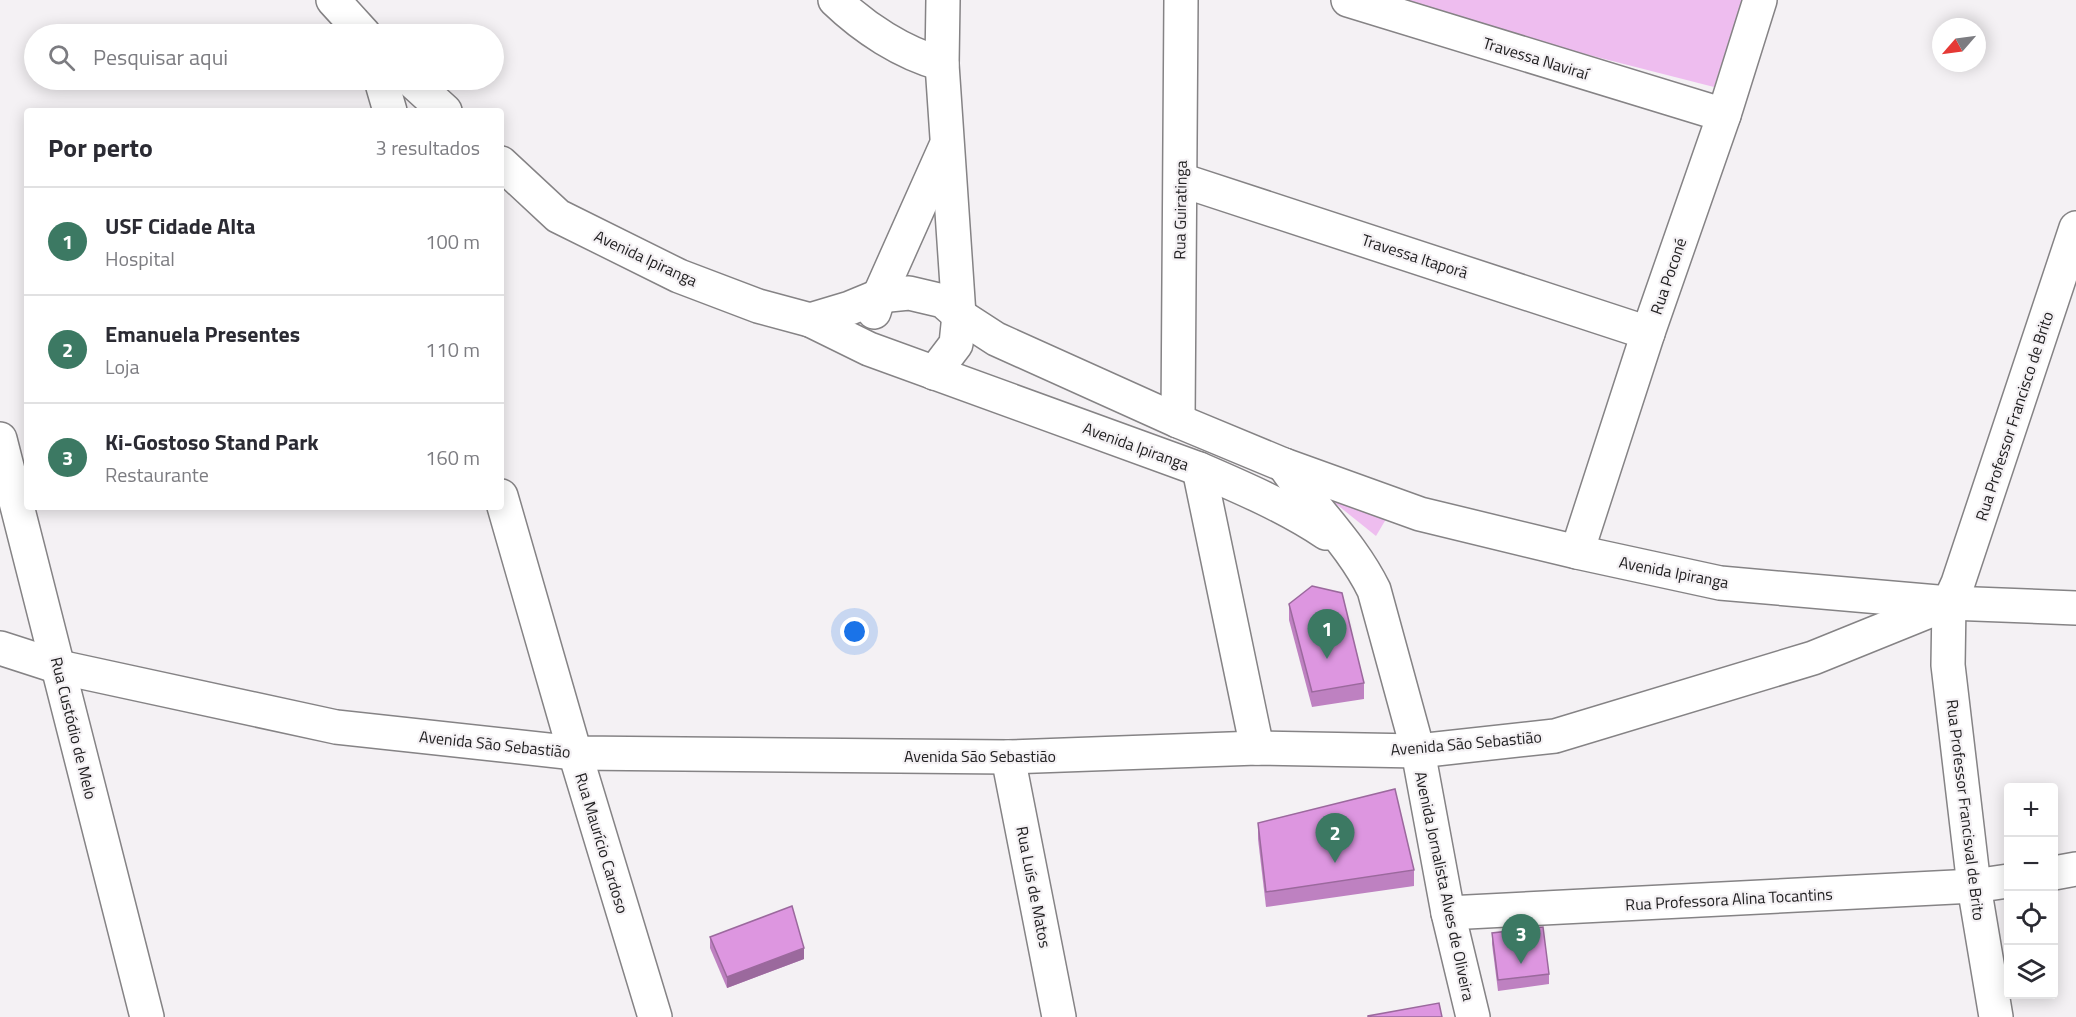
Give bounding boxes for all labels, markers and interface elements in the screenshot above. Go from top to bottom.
north arrow [1932,18,1986,72]
search box [24,24,504,90]
street label: Travessa Naviraí [1480,31,1593,86]
text: Pesquisar aqui [93,40,228,74]
icon: search [45,41,78,74]
text: Por perto [48,128,153,167]
text: 3 resultados [376,132,480,163]
street label: Rua Guiratinga [1167,160,1193,260]
text: USF Cidade Alta [105,209,255,243]
street label: Avenida Ipiranga [591,224,701,292]
text: 1 [62,226,73,257]
text: 100 m [425,226,480,257]
street label: Travessa Itaporã [1359,228,1471,284]
street label: Rua Poconé [1644,234,1692,318]
text: Hospital [105,243,175,274]
street label: Rua Professor Francisco de Brito [1969,308,2059,524]
text: Emanuela Presentes [105,317,300,351]
text: 2 [62,334,73,365]
text: 110 m [425,334,480,365]
text: Loja [105,351,139,382]
street label: Avenida Ipiranga [1080,416,1192,476]
text: Ki-Gostoso Stand Park [105,425,319,459]
text: 3 [62,442,73,473]
text: 160 m [425,442,480,473]
text: Restaurante [105,459,209,490]
street label: Avenida Ipiranga [1617,550,1731,594]
pin: 1 [1308,610,1346,659]
your location [840,617,869,646]
street label: Rua Custódio de Melo [45,654,103,802]
street label: Rua Professor Francisval de Brito [1941,698,1991,922]
street label: Avenida São Sebastião [418,724,572,764]
street label: Avenida São Sebastião [1389,724,1543,762]
street label: Avenida São Sebastião [904,744,1056,768]
street label: Avenida Jornalista Alves de Oliveira [1409,769,1481,1003]
street label: Rua Maurício Cardoso [569,770,635,916]
map controls [2004,783,2058,999]
button: + [2004,783,2058,837]
pin: 2 [1316,814,1354,863]
street label: Rua Luís de Matos [1010,824,1058,950]
button: − [2004,837,2058,891]
street label: Rua Professora Alina Tocantins [1625,882,1833,916]
button: locate [2004,891,2058,945]
pin: 3 [1502,914,1540,964]
button: layers [2004,945,2058,999]

